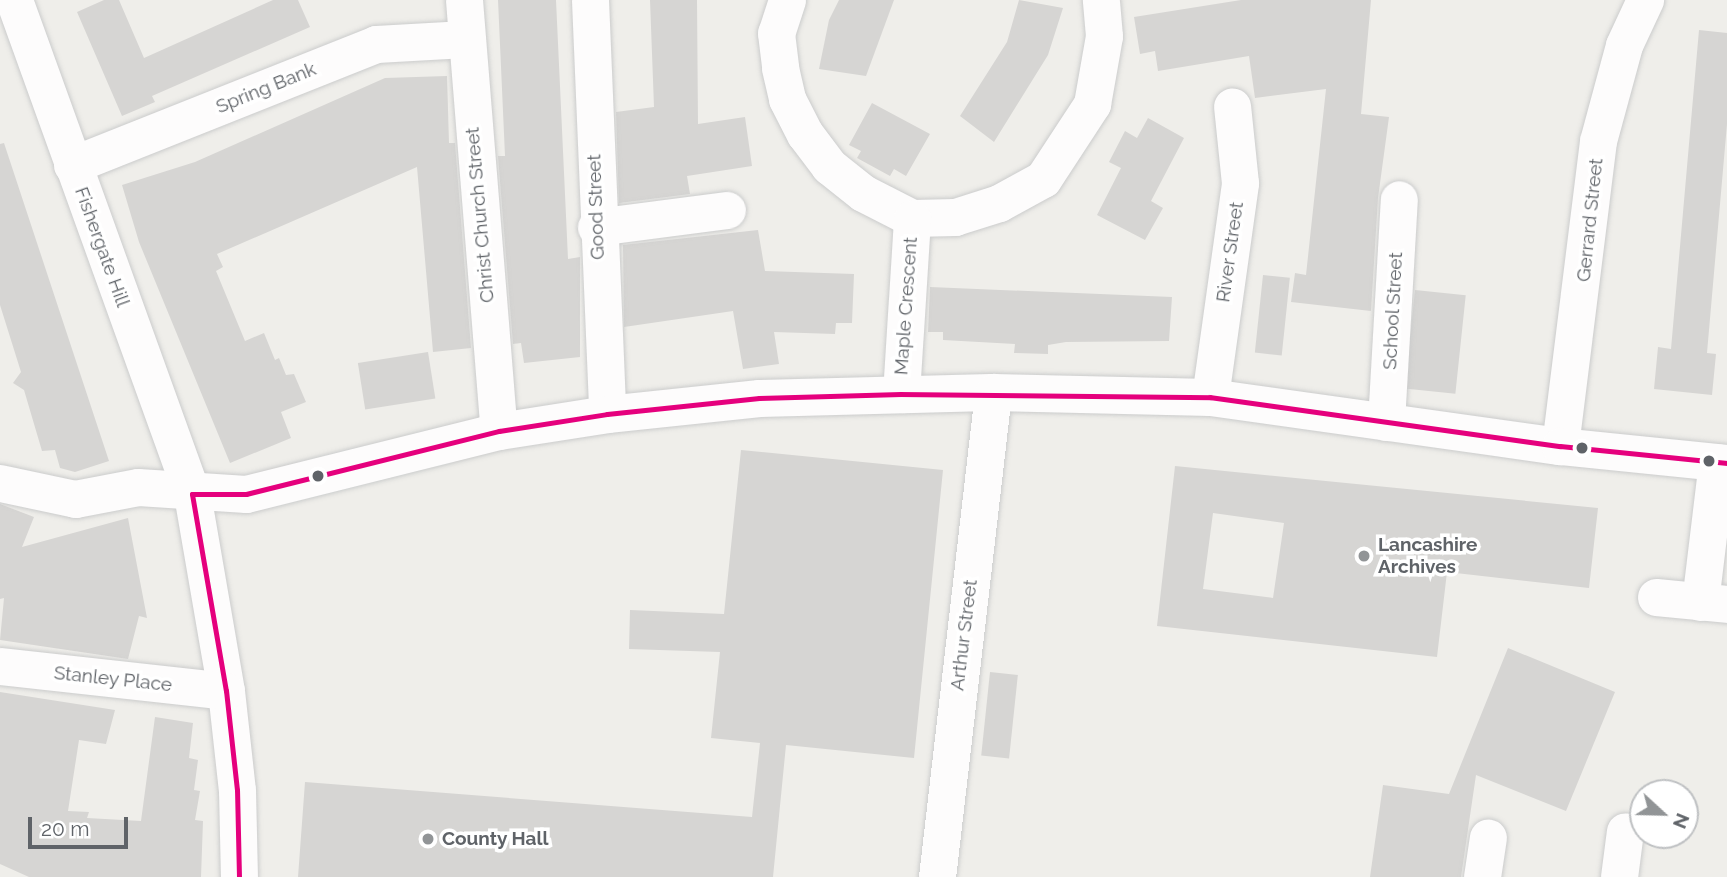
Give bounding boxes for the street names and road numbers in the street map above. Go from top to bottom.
street label: Spring Bank [213,58,319,118]
street label: Christ Church Street [461,126,499,304]
street label: Good Street [583,154,609,260]
street label: Gerrard Street [1572,157,1608,283]
street label: Fishergate Hill [70,184,134,310]
street label: River Street [1212,200,1248,304]
street label: Maple Crescent [890,236,922,376]
street label: School Street [1379,251,1407,371]
street label: Arthur Street [946,578,982,692]
street label: Stanley Place [53,661,173,697]

